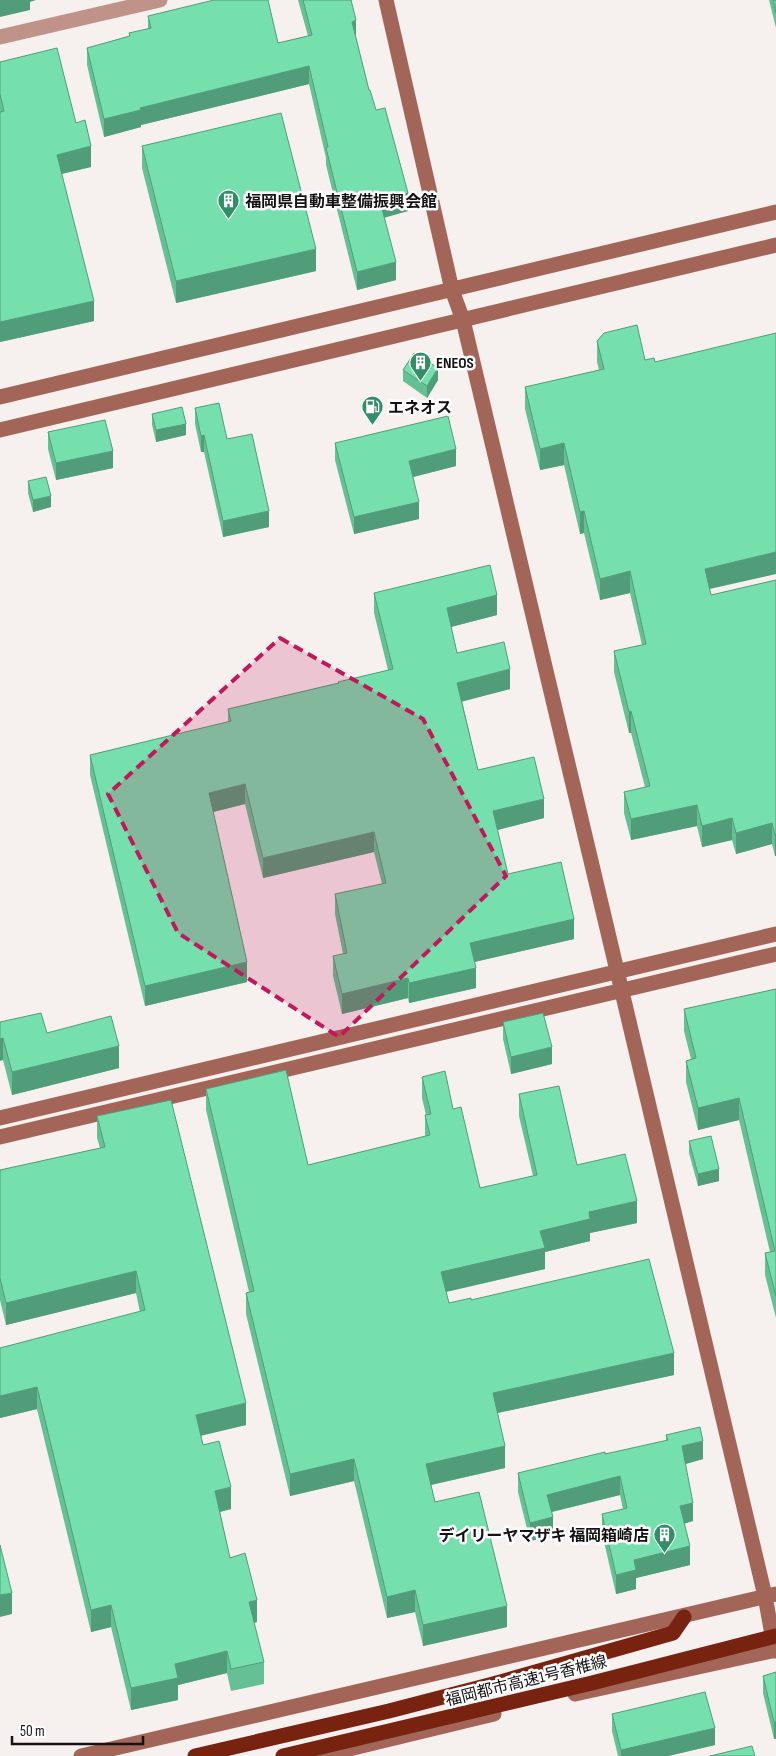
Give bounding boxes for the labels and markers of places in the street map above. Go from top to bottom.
building icon: 福岡県自動車整備振興会館 [217,189,241,220]
place label: 福岡県自動車整備振興会館 [245,193,437,212]
building icon: ENEOS [408,350,432,381]
place label: ENEOS [436,354,474,373]
fuel station icon: エネオス [360,395,384,426]
place label: エネオス [388,399,452,418]
building icon: デイリーヤマザキ 福岡箱崎店 [653,1523,677,1554]
place label: デイリーヤマザキ 福岡箱崎店 [439,1527,649,1546]

